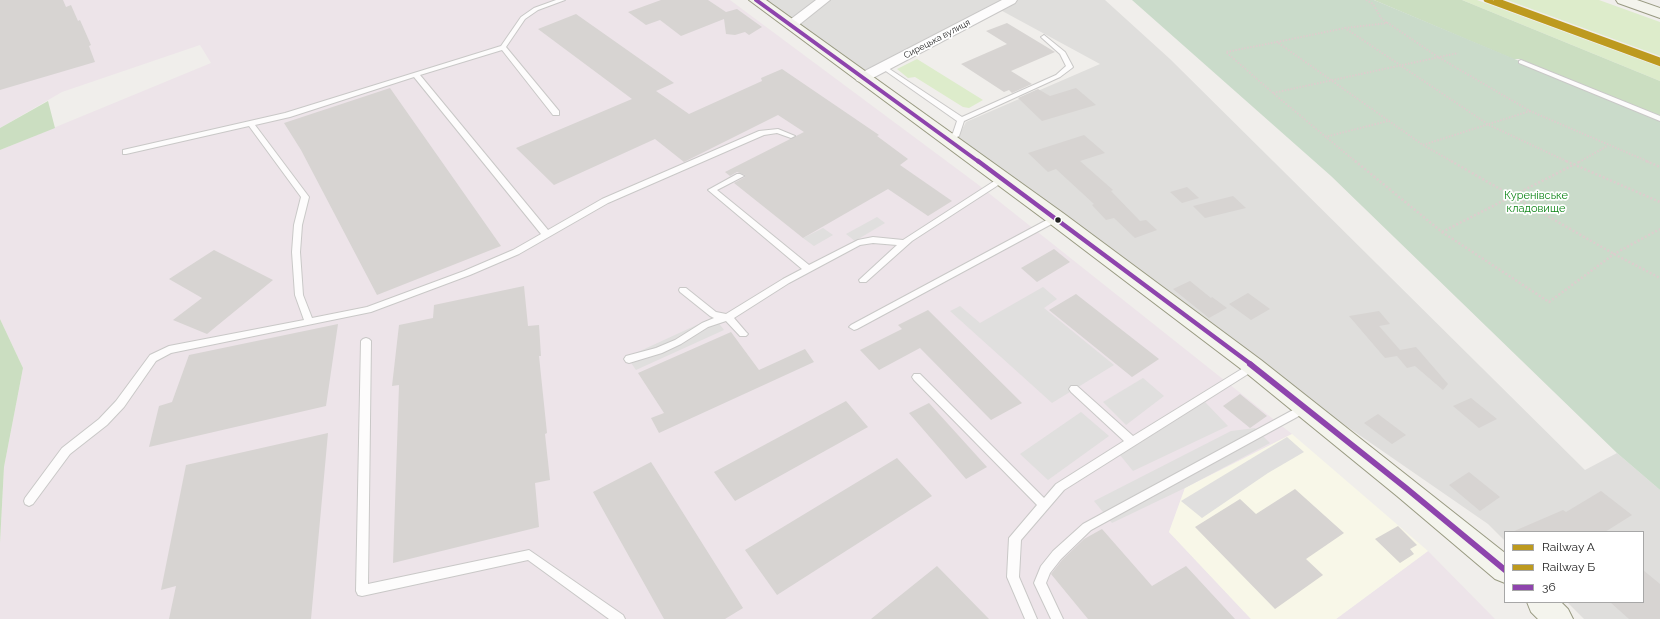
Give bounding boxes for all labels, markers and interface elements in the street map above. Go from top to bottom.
street label: Сирецька вулиця [902,17,972,61]
park label: Куренівське кладовище [1504,189,1568,215]
unlabelled marker [1053,215,1063,225]
legend [1504,531,1644,603]
text: Railway A [1542,540,1595,554]
text: Railway Б [1542,560,1595,574]
text: 36 [1542,580,1556,594]

